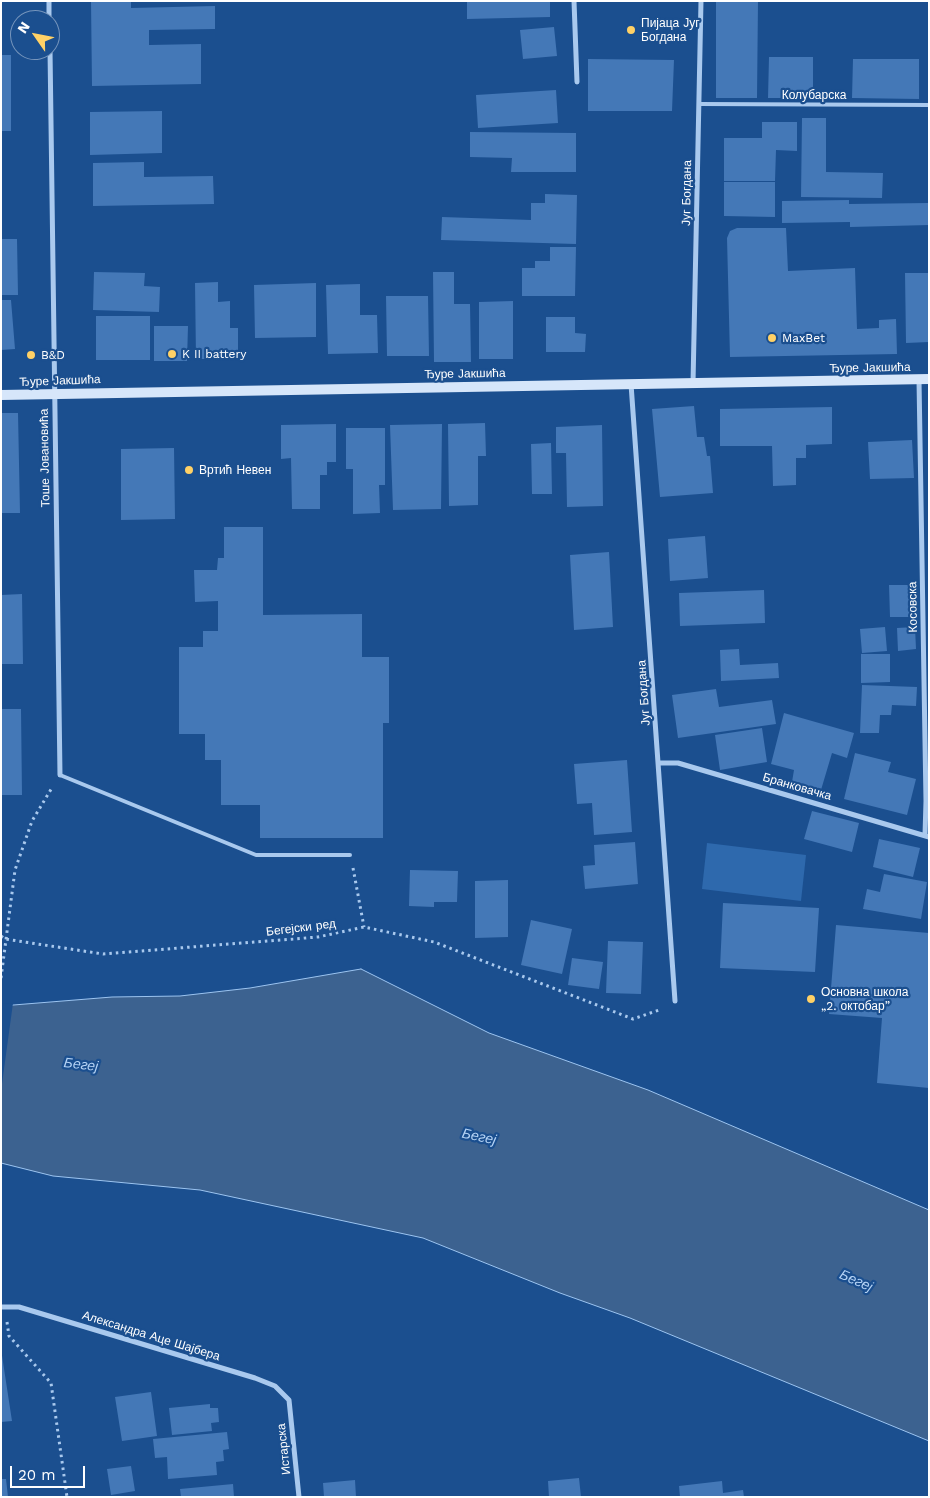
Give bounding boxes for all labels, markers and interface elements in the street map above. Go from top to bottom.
north arrow [10,10,60,60]
place label: Пијаца Југ Богдана [641,16,700,44]
text: N [14,19,33,36]
marker: Пијаца Југ Богдана [625,24,637,36]
street label: Колубарска [782,88,846,102]
street label: Југ Богдана [679,160,695,226]
place label: MaxBet [782,331,825,345]
marker: MaxBet [766,332,778,344]
place label: K II battery [182,347,247,361]
place label: B&D [41,348,65,362]
marker: K II battery [166,348,178,360]
marker: B&D [25,349,37,361]
street label: Ђуре Јакшића [829,360,911,376]
street label: Ђуре Јакшића [424,366,506,382]
street label: Ђуре Јакшића [19,372,101,390]
street label: Тоше Јовановића [37,408,53,508]
place label: Вртић Невен [199,463,271,477]
marker: Вртић Невен [183,464,195,476]
street label: Косовска [905,581,921,633]
street label: Југ Богдана [635,660,653,726]
street label: Бранковачка [761,770,833,804]
street label: Бегејски ред [265,917,337,939]
place label: Основна школа „2. октобар” [821,985,909,1013]
marker: Основна школа „2. октобар” [805,993,817,1005]
water label: Бегеј [63,1055,99,1075]
water label: Бегеј [460,1125,498,1149]
water label: Бегеј [837,1266,875,1296]
street label: Александра Аце Шајбера [80,1308,222,1364]
street label: Истарска [274,1423,294,1475]
scale bar [12,1456,88,1488]
text: 20 m [18,1466,56,1484]

